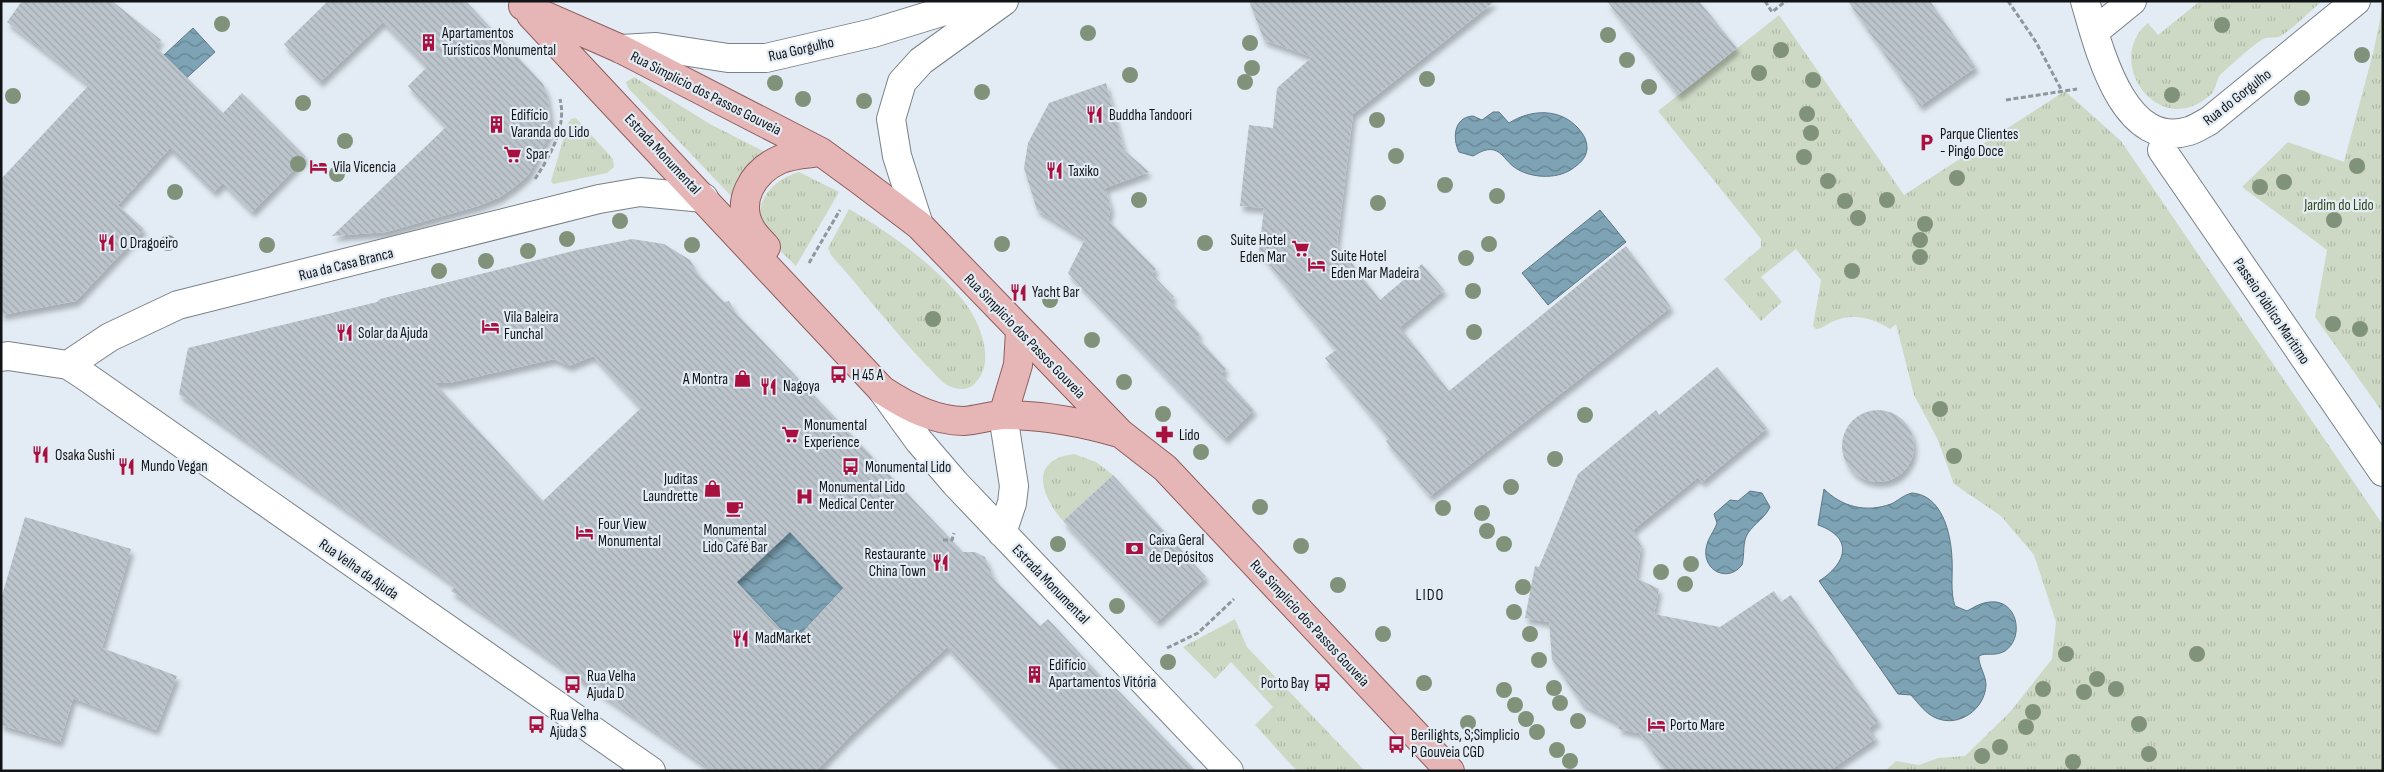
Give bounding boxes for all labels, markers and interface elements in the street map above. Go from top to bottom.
place label: Apartamentos Turísticos Monumental [441,24,556,60]
building icon: Apartamentos Turísticos Monumental [418,32,438,52]
street label: Rua Gorgulho [766,33,836,66]
street label: Rua Simplicio dos Passos Gouveia [627,47,785,140]
street label: Rua do Gorgulho [2199,65,2275,130]
restaurant icon: Buddha Tandoori [1085,105,1105,125]
place label: Edifício Varanda do Lido [511,106,589,142]
place label: Buddha Tandoori [1109,106,1192,125]
street label: Estrada Monumental [620,110,705,199]
building icon: Edifício Varanda do Lido [487,114,507,134]
place label: Parque Clientes - Pingo Doce [1940,125,2019,161]
parking icon: Parque Clientes - Pingo Doce [1916,133,1936,153]
supermarket icon: Spar [502,144,522,164]
place label: Spar [526,145,549,164]
hotel icon: Vila Vicencia [309,157,329,177]
place label: Vila Vicencia [333,158,396,177]
restaurant icon: Taxiko [1044,161,1064,181]
place label: Taxiko [1068,162,1099,181]
park label: Jardim do Lido [2303,196,2374,215]
place label: Suite Hotel Eden Mar [1231,231,1287,267]
restaurant icon: O Dragoeiro [96,233,116,253]
place label: O Dragoeiro [120,234,178,253]
supermarket icon: Suite Hotel Eden Mar [1290,239,1310,259]
street label: Rua da Casa Branca [297,244,395,285]
place label: Suite Hotel Eden Mar Madeira [1331,247,1419,283]
street label: Passeio Público Marítimo [2229,254,2314,368]
hotel icon: Suite Hotel Eden Mar Madeira [1307,255,1327,275]
street label: Rua Simplicio dos Passos Gouveia [960,270,1090,403]
restaurant icon: Yacht Bar [1008,282,1028,302]
place label: Yacht Bar [1032,283,1080,302]
place label: Vila Baleira Funchal [504,308,559,344]
hotel icon: Vila Baleira Funchal [480,316,500,336]
restaurant icon: Solar da Ajuda [334,323,354,343]
place label: Solar da Ajuda [358,324,428,343]
bus stop icon: H 45 A [828,365,848,385]
place label: H 45 A [852,366,884,385]
shop icon: A Montra [732,369,752,389]
place label: A Montra [682,370,728,389]
restaurant icon: Nagoya [759,376,779,396]
place label: Nagoya [783,377,820,396]
place label: Monumental Experience [804,416,867,452]
supermarket icon: Monumental Experience [780,424,800,444]
pharmacy icon: Lido [1155,425,1175,445]
place label: Lido [1179,426,1200,445]
restaurant icon: Osaka Sushi [31,445,51,465]
place label: Osaka Sushi [55,446,115,465]
restaurant icon: Mundo Vegan [117,456,137,476]
place label: Mundo Vegan [141,457,208,476]
bus stop icon: Monumental Lido [841,457,861,477]
place label: Monumental Lido [865,458,951,477]
place label: Juditas Laundrette [643,470,698,506]
shop icon: Juditas Laundrette [702,478,722,498]
place label: Monumental Lido Medical Center [819,478,905,514]
hospital icon: Monumental Lido Medical Center [795,486,815,506]
cafe icon: Monumental Lido Café Bar [725,499,745,519]
place label: Four View Monumental [598,515,661,551]
place label: Monumental Lido Café Bar [702,521,768,557]
hotel icon: Four View Monumental [574,523,594,543]
place label: Caixa Geral de Depósitos [1149,531,1214,567]
street label: Rua Velha da Ajuda [315,535,403,604]
bank icon: Caixa Geral de Depósitos [1125,539,1145,559]
street label: Estrada Monumental [1008,541,1093,628]
place label: Restaurante China Town [864,545,926,581]
restaurant icon: Restaurante China Town [930,553,950,573]
street label: Rua Simplicio dos Passos Gouveia [1246,556,1374,691]
district label: LIDO [1416,586,1444,605]
restaurant icon: MadMarket [731,628,751,648]
place label: MadMarket [755,629,811,648]
place label: Edifício Apartamentos Vitória [1048,656,1156,692]
building icon: Edifício Apartamentos Vitória [1025,664,1045,684]
place label: Rua Velha Ajuda D [586,667,636,703]
bus stop icon: Porto Bay [1313,673,1333,693]
place label: Porto Bay [1261,674,1309,693]
bus stop icon: Rua Velha Ajuda D [563,675,583,695]
place label: Rua Velha Ajuda S [549,706,599,742]
bus stop icon: Rua Velha Ajuda S [526,714,546,734]
hotel icon: Porto Mare [1646,715,1666,735]
place label: Porto Mare [1670,716,1725,735]
place label: Berilights, S;Simplicio P Gouveia CGD [1411,726,1520,762]
bus stop icon: Berilights, S;Simplicio P Gouveia CGD [1387,734,1407,754]

